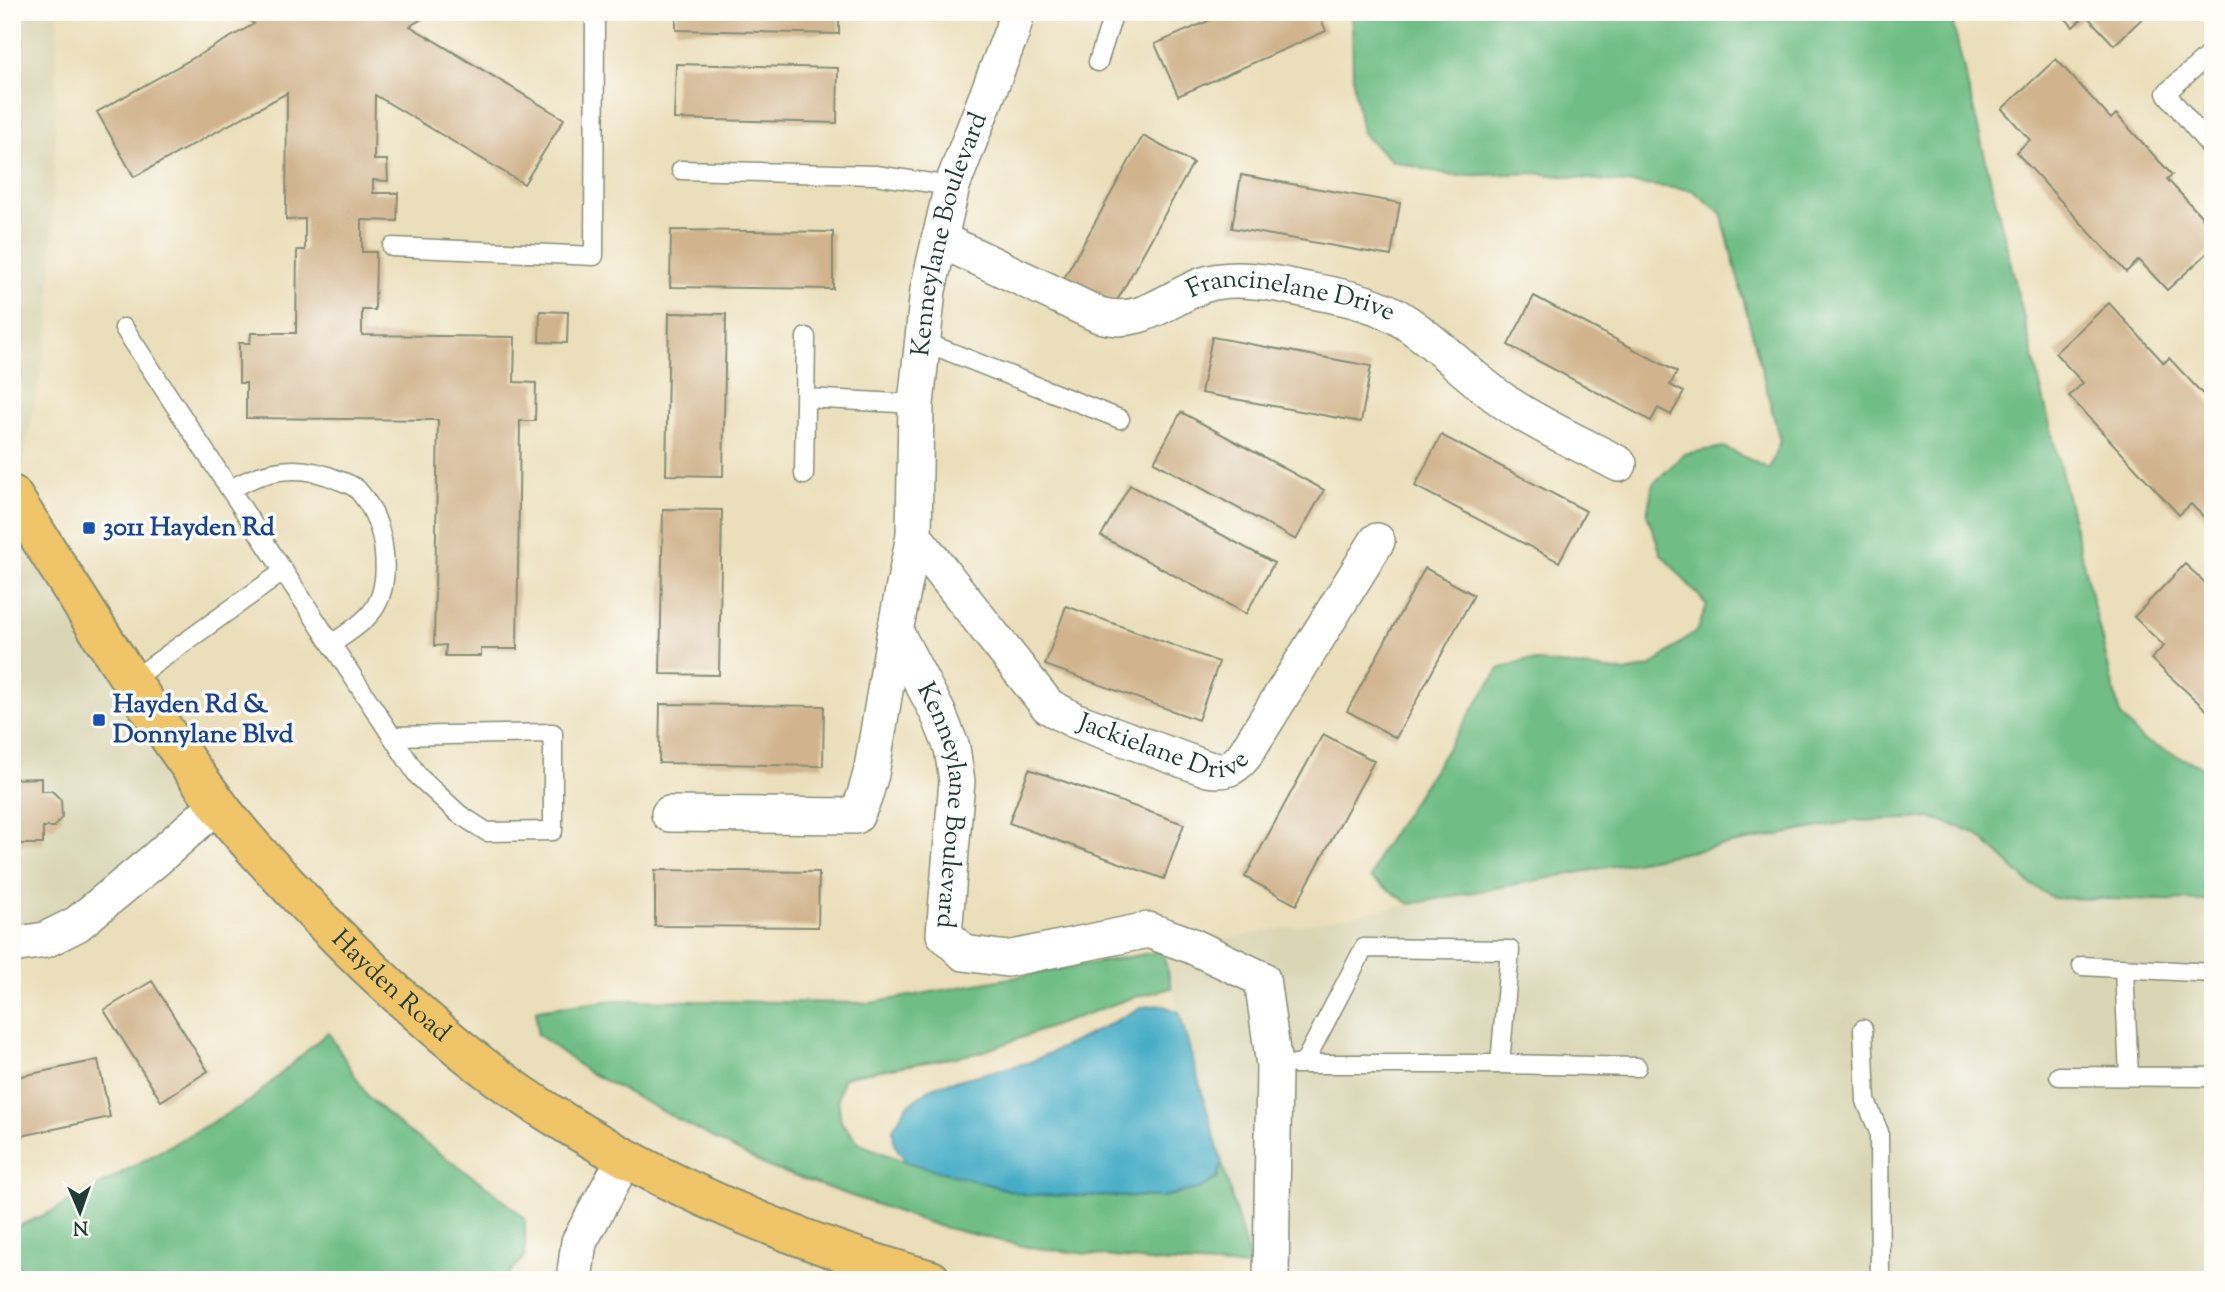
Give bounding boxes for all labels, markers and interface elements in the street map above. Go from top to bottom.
street label: Kenneylane Boulevard [903,107,997,358]
street label: Francinelane Drive [1180,261,1401,331]
place label: 3011 Hayden Rd [103,510,275,547]
marker: 3011 Hayden Rd [81,520,97,536]
street label: Kenneylane Boulevard [907,676,975,930]
place label: Hayden Rd & Donnylane Blvd [113,687,294,754]
street label: Jackielane Drive [1071,704,1258,789]
marker: Hayden Rd & Donnylane Blvd [91,712,107,728]
street label: Hayden Road [323,922,458,1051]
north arrow [46,1176,116,1246]
text: N [72,1213,89,1240]

